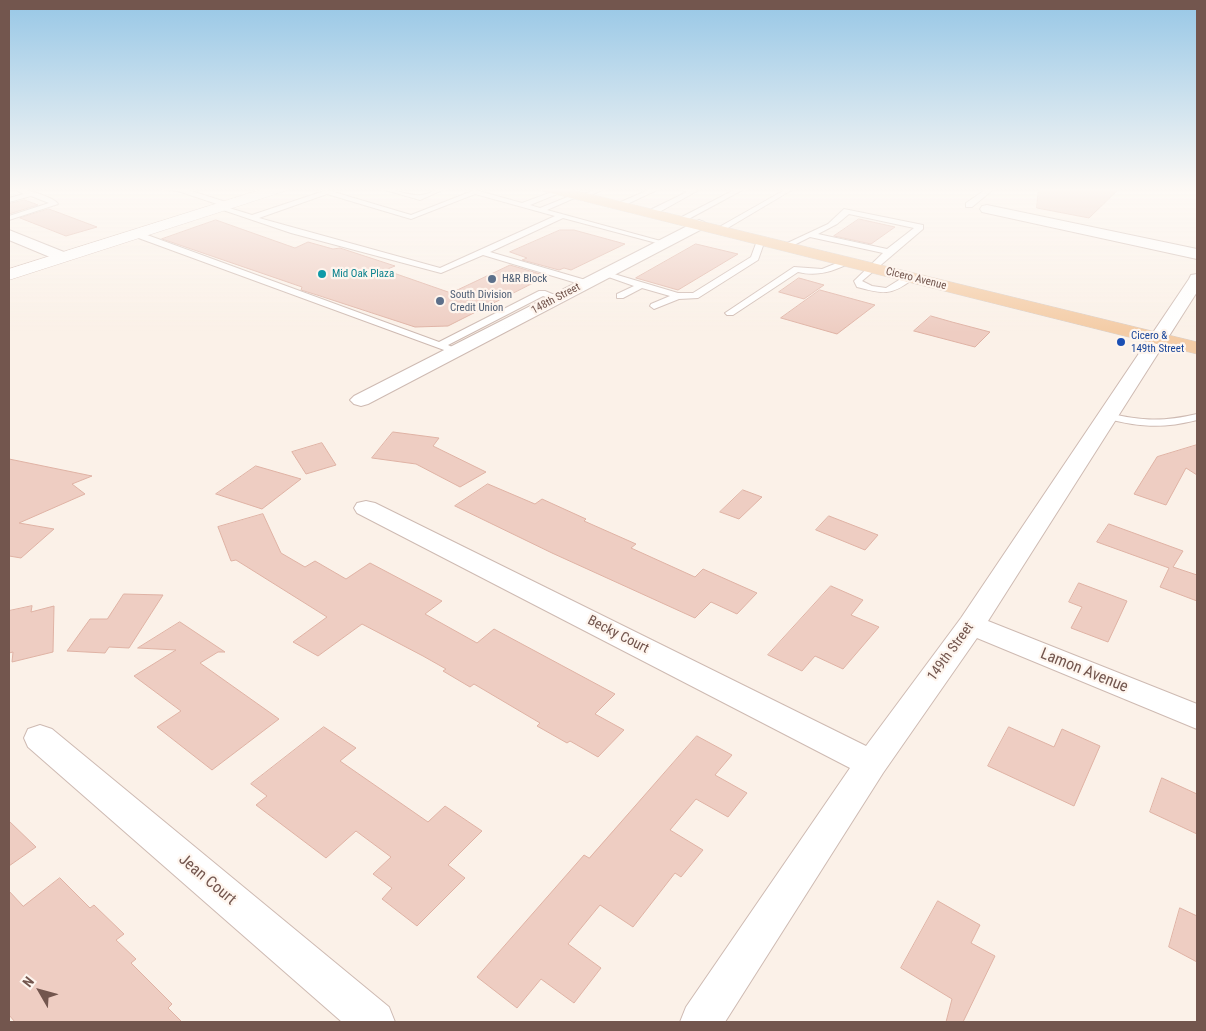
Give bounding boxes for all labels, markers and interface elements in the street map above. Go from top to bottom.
street label: Cicero Avenue [884,265,948,293]
place label: Mid Oak Plaza [332,267,394,281]
marker: Mid Oak Plaza [316,268,328,280]
place label: H&R Block [502,272,547,286]
marker: H&R Block [486,273,498,285]
street label: 148th Street [529,281,583,317]
place label: South Division Credit Union [450,288,512,314]
marker: South Division Credit Union [434,295,446,307]
place label: Cicero & 149th Street [1131,329,1184,355]
marker: Cicero & 149th Street [1115,336,1127,348]
street label: Becky Court [585,612,651,658]
street label: 149th Street [924,620,978,684]
street label: Lamon Avenue [1037,645,1131,697]
street label: Jean Court [174,850,240,910]
north arrow [15,966,65,1016]
text: N [19,973,37,990]

